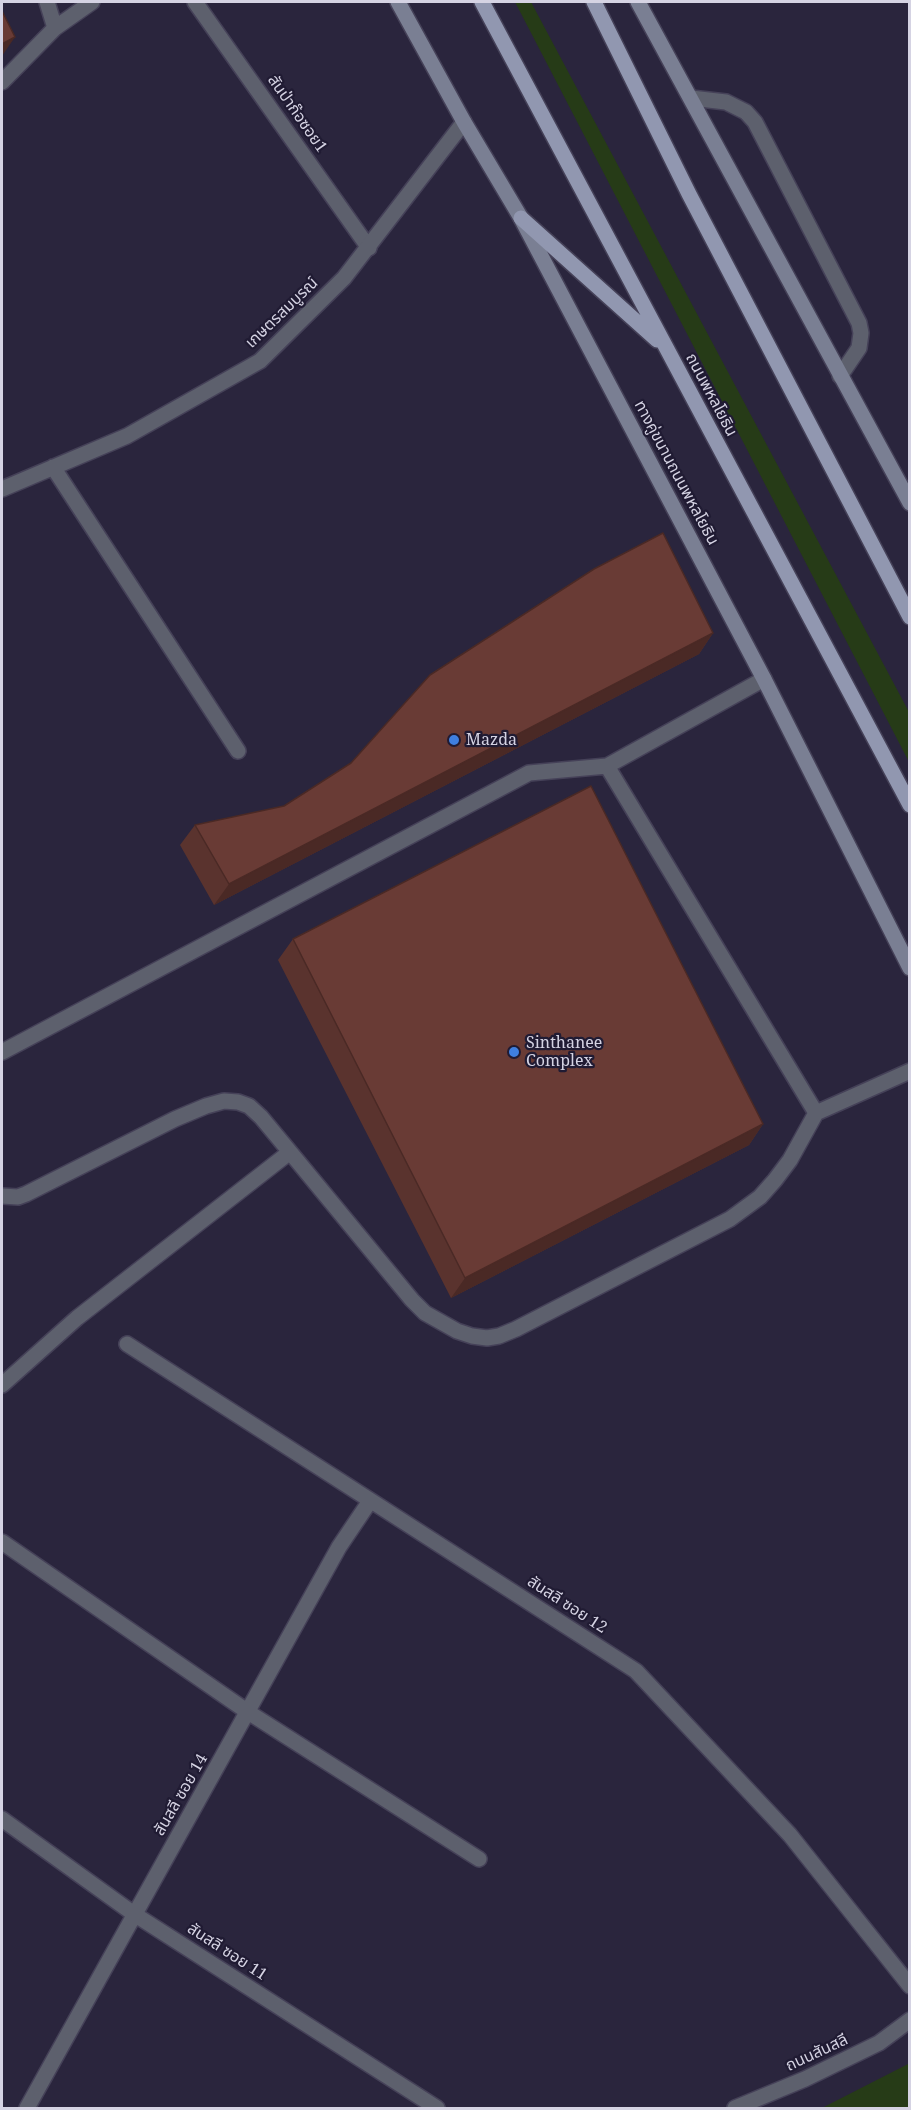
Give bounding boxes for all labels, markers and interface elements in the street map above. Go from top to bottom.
street label: สันป่าก๊อซอย1 [263,71,331,157]
street label: เกษตรสมบูรณ์ [242,274,322,352]
street label: ถนนพหลโยธิน [681,350,741,440]
street label: ทางคู่ขนานถนนพหลโยธิน [630,397,722,549]
place label: Mazda [466,730,517,750]
marker: Mazda [447,733,461,747]
place label: Sinthanee Complex [526,1033,602,1071]
marker: Sinthanee Complex [507,1045,521,1059]
street label: สันสลี ซอย 12 [524,1572,610,1638]
street label: สันสลี ซอย 14 [150,1751,212,1839]
street label: สันสลี ซอย 11 [184,1919,270,1985]
street label: ถนนสันสลี [783,2030,851,2076]

